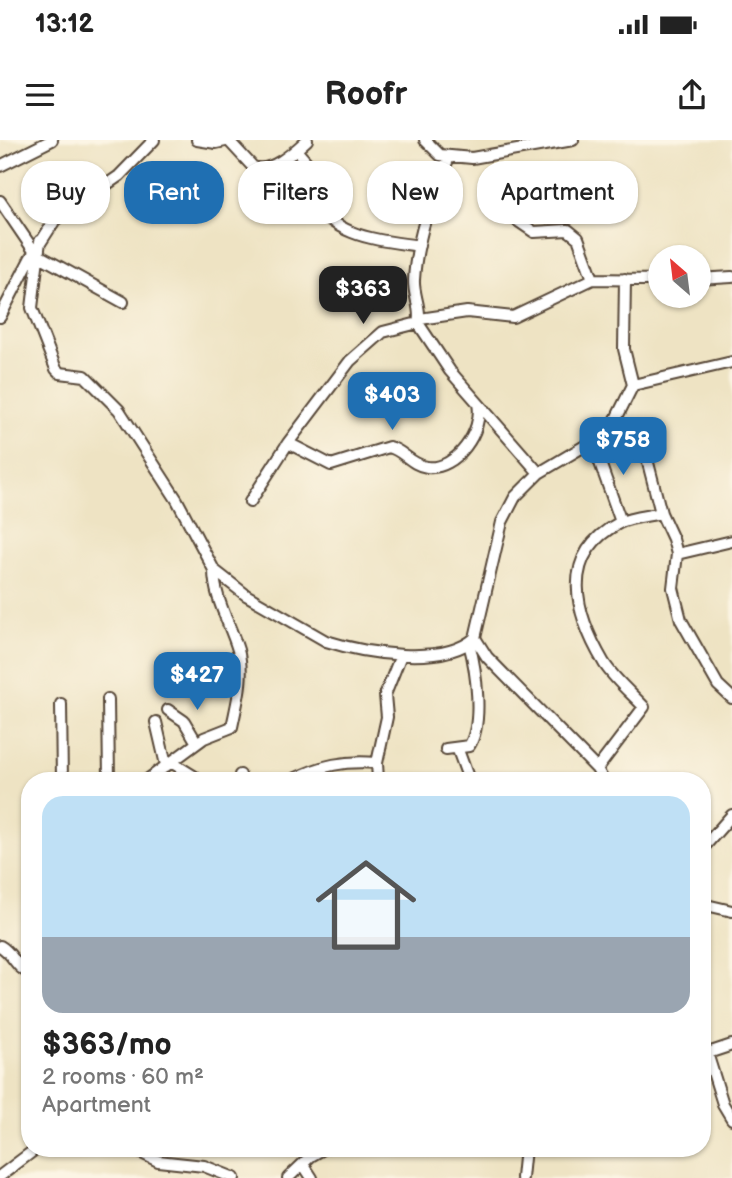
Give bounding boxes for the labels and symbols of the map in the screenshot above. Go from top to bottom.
north arrow [648,245,710,308]
pin: $363 [322,267,404,326]
pin: $403 [351,372,433,432]
pin: $758 [582,418,664,477]
pin: $427 [156,652,238,712]

